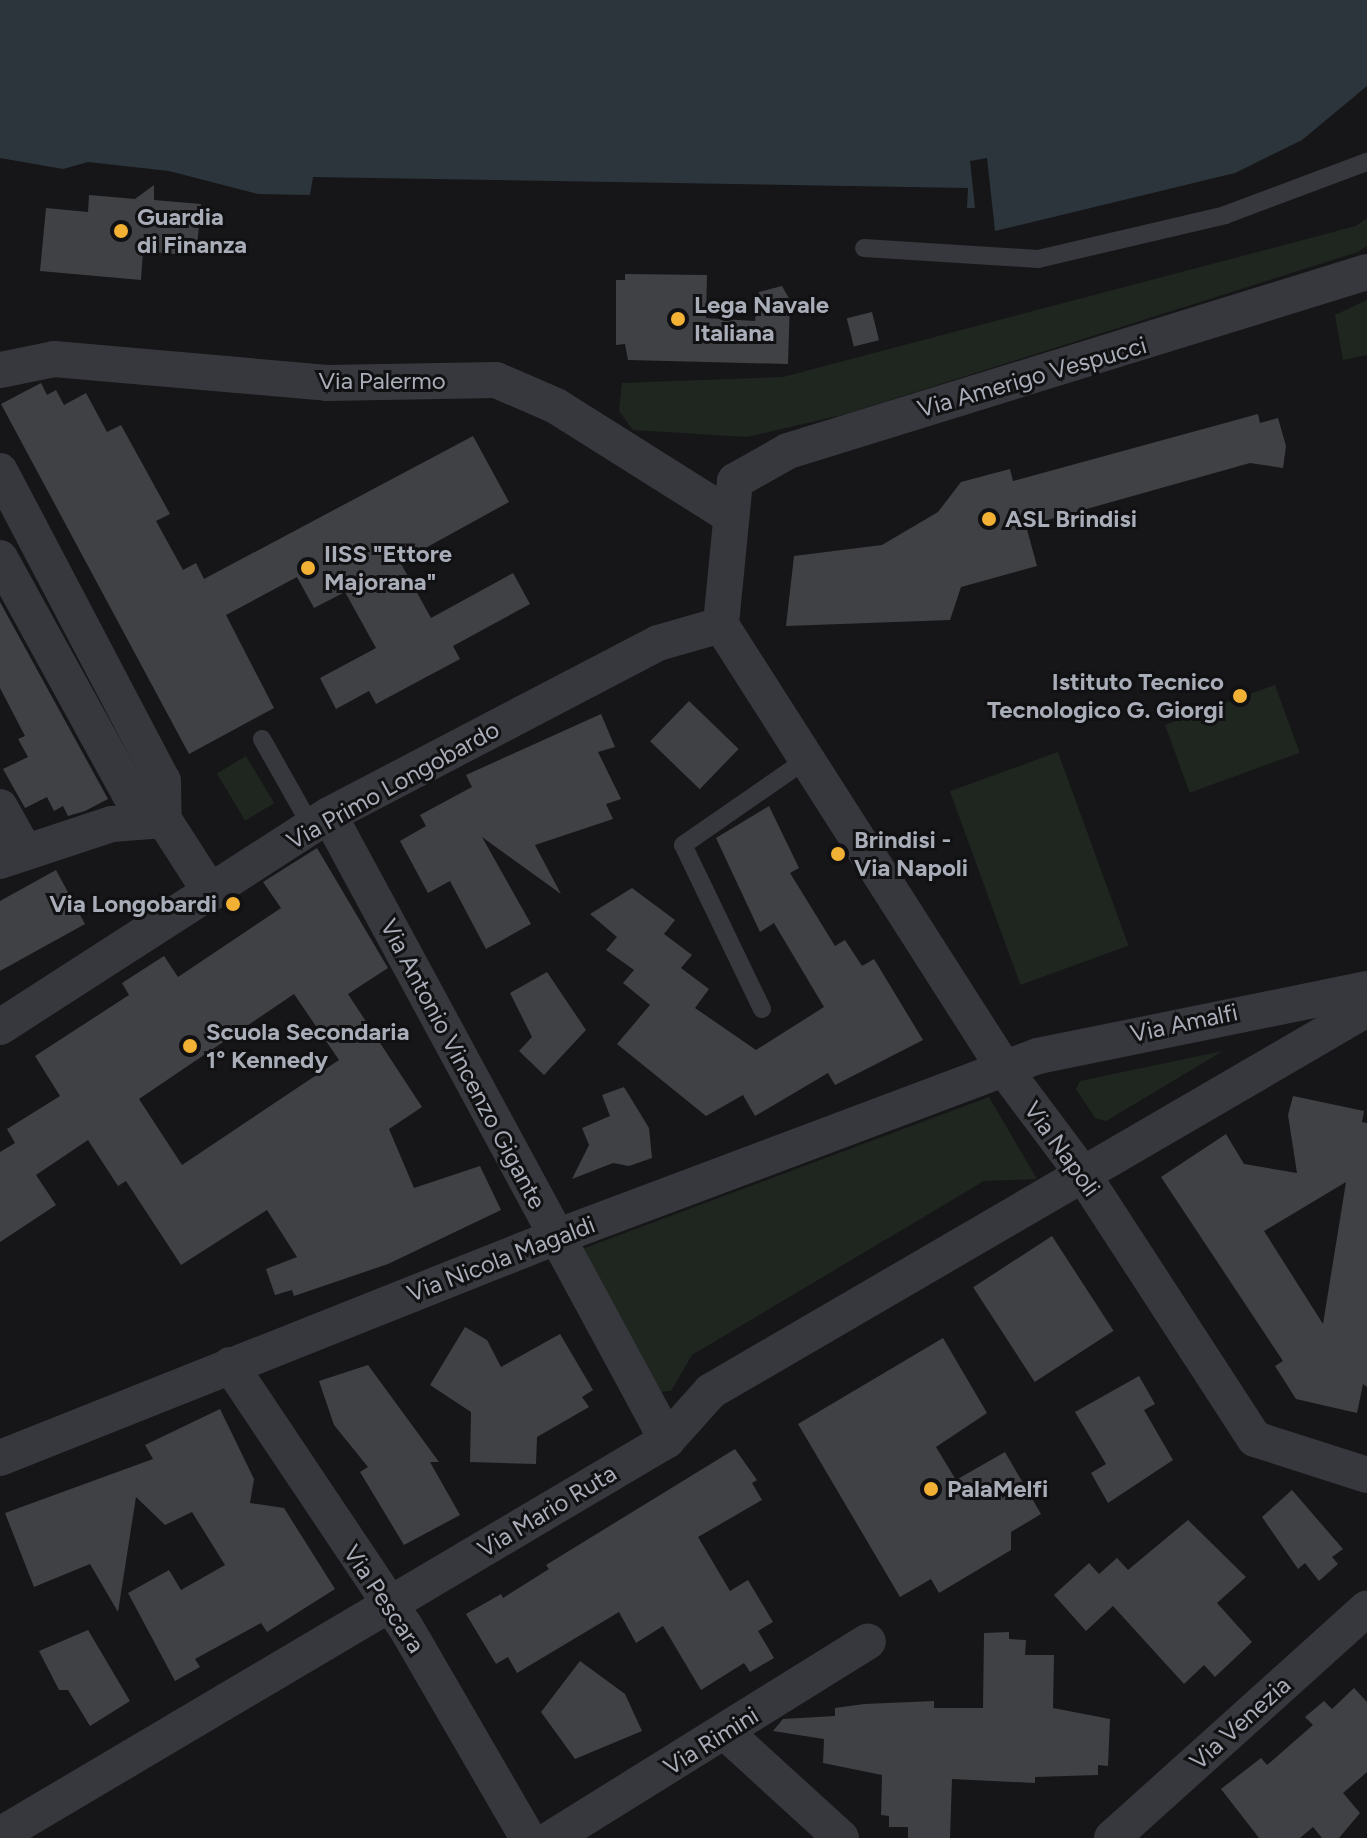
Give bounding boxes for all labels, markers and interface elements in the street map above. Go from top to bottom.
place label: Guardia di Finanza [137,203,247,259]
marker: Guardia di Finanza [112,222,130,240]
place label: Lega Navale Italiana [694,291,829,347]
marker: Lega Navale Italiana [669,310,687,328]
street label: Via Amerigo Vespucci [914,331,1150,423]
street label: Via Palermo [318,367,446,395]
place label: ASL Brindisi [1005,505,1137,533]
marker: ASL Brindisi [980,510,998,528]
place label: IISS "Ettore Majorana" [324,540,452,596]
marker: IISS "Ettore Majorana" [299,559,317,577]
place label: Istituto Tecnico Tecnologico G. Giorgi [987,668,1224,724]
marker: Istituto Tecnico Tecnologico G. Giorgi [1231,687,1249,705]
street label: Via Primo Longobardo [282,715,504,855]
place label: Brindisi - Via Napoli [854,826,968,882]
marker: Brindisi - Via Napoli [829,845,847,863]
place label: Via Longobardi [49,890,217,918]
marker: Via Longobardi [224,895,242,913]
street label: Via Antonio Vincenzo Gigante [374,914,552,1214]
street label: Via Amalfi [1128,998,1240,1048]
place label: Scuola Secondaria 1° Kennedy [206,1018,409,1074]
marker: Scuola Secondaria 1° Kennedy [181,1037,199,1055]
street label: Via Napoli [1018,1096,1106,1202]
street label: Via Nicola Magaldi [403,1210,599,1308]
street label: Via Mario Ruta [473,1458,621,1564]
place label: PalaMelfi [947,1475,1048,1503]
marker: PalaMelfi [922,1480,940,1498]
street label: Via Pescara [337,1540,431,1658]
street label: Via Venezia [1184,1670,1296,1776]
street label: Via Rimini [658,1701,764,1781]

